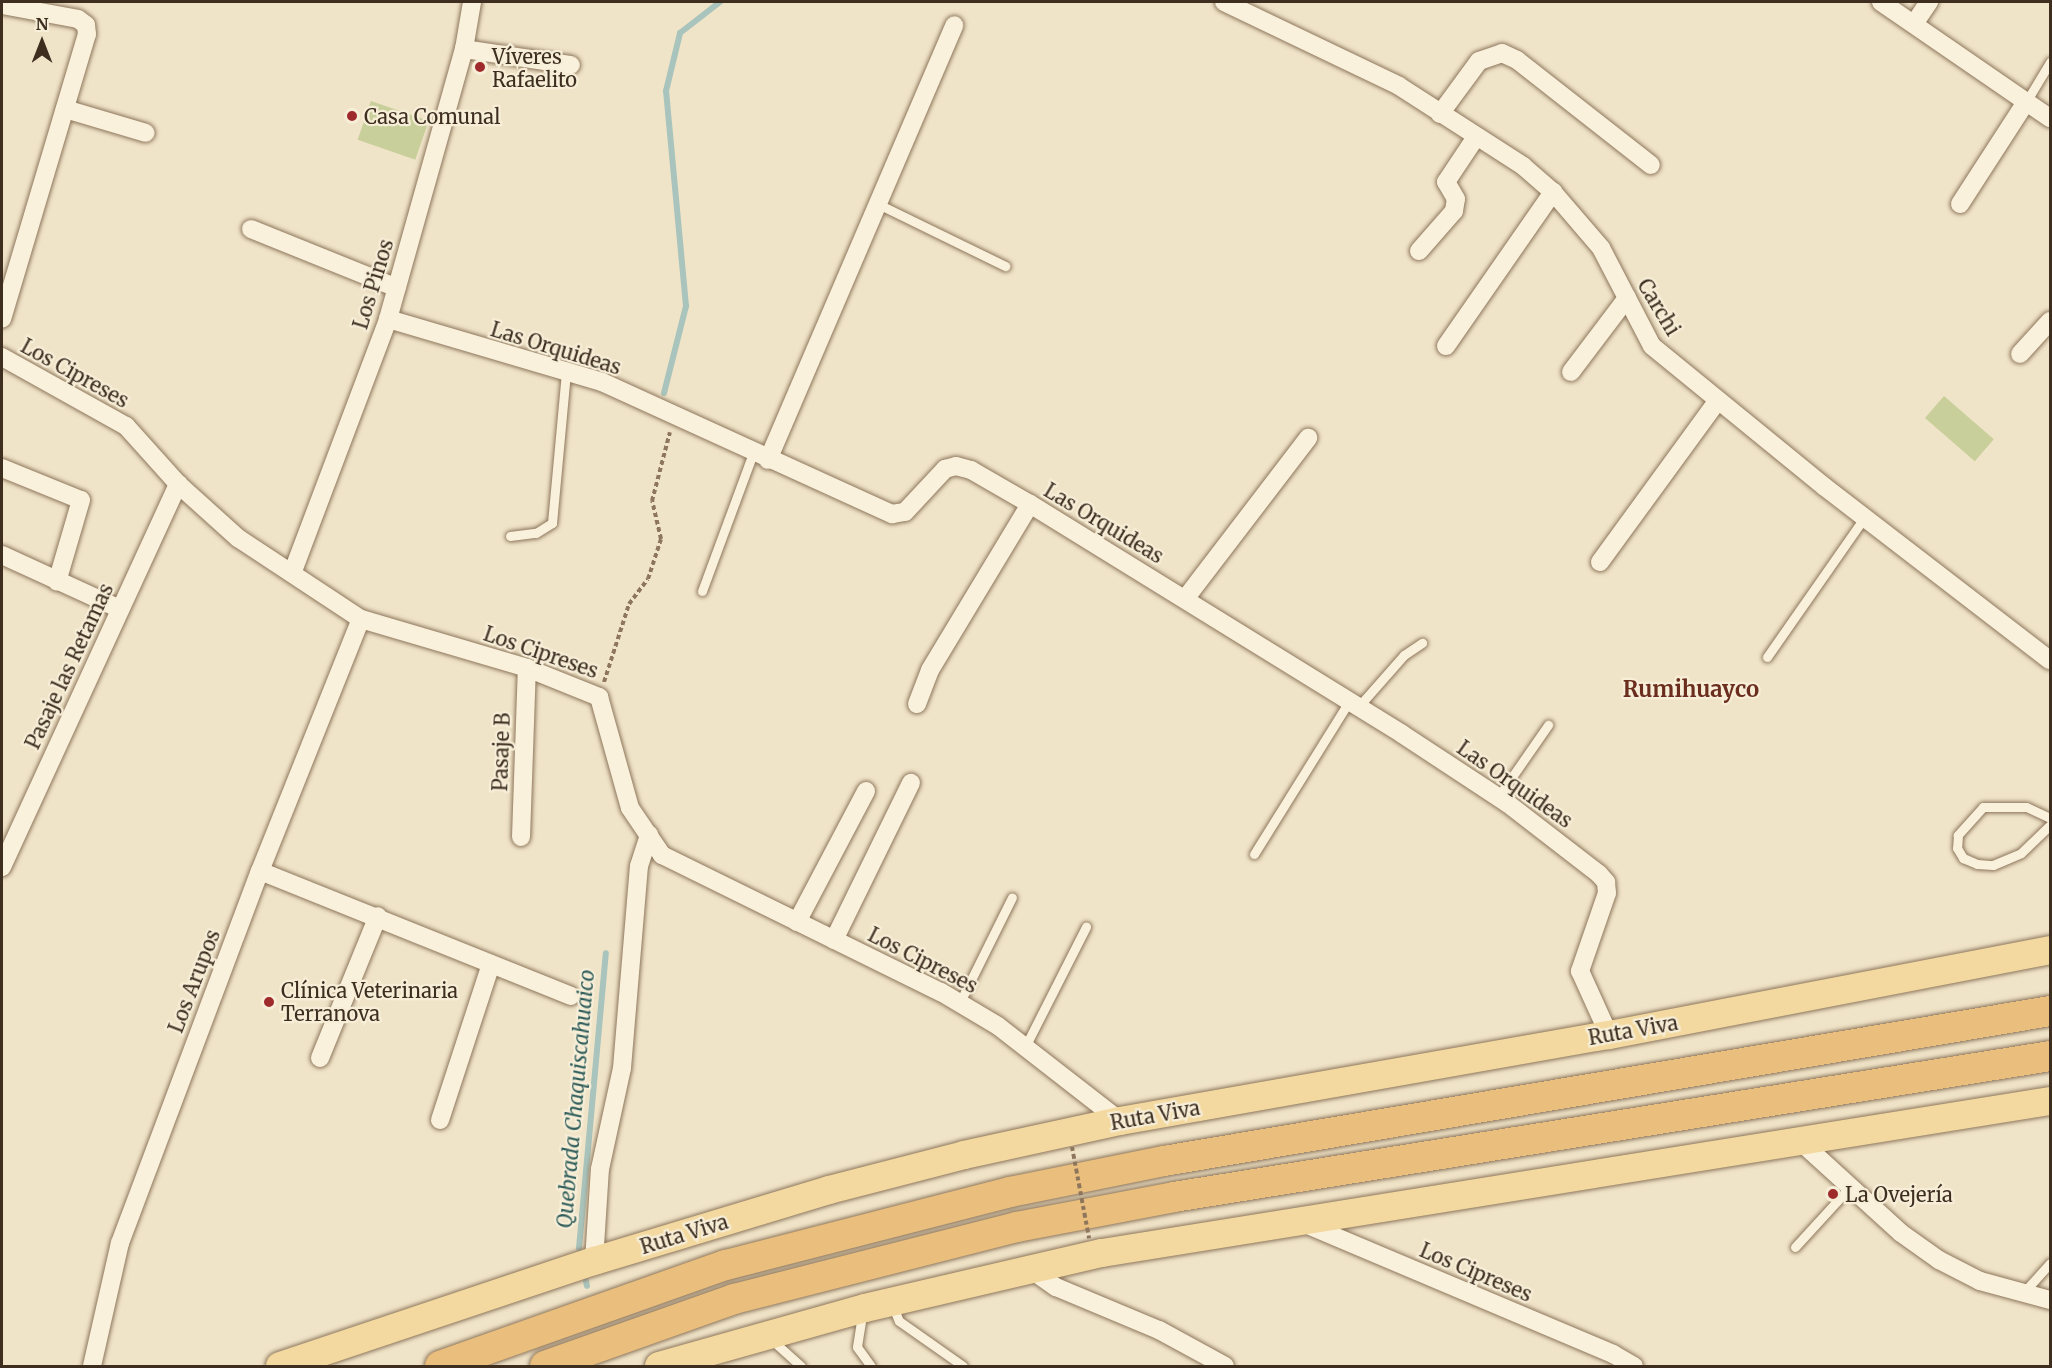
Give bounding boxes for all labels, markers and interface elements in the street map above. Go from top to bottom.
north arrow [12,12,72,72]
text: N [36,14,48,34]
place label: Víveres Rafaelito [492,44,577,91]
marker: Víveres Rafaelito [473,60,487,74]
place label: Casa Comunal [364,104,500,128]
marker: Casa Comunal [345,109,359,123]
street label: Los Pinos [348,236,398,332]
street label: Carchi [1633,274,1685,340]
street label: Las Orquideas [488,317,624,379]
street label: Los Cipreses [17,334,133,412]
street label: Las Orquideas [1040,478,1168,568]
street label: Pasaje las Retamas [20,579,118,753]
street label: Los Cipreses [481,621,601,683]
district label: Rumihuayco [1623,677,1759,703]
street label: Pasaje B [488,712,514,792]
street label: Las Orquideas [1453,735,1577,833]
street label: Los Cipreses [864,922,982,998]
street label: Los Arupos [163,926,225,1036]
water label: Quebrada Chaquiscahuaico [552,969,600,1229]
place label: Clínica Veterinaria Terranova [281,978,458,1025]
marker: Clínica Veterinaria Terranova [262,995,276,1009]
street label: Ruta Viva [1586,1010,1680,1050]
street label: Ruta Viva [1108,1095,1202,1135]
place label: La Ovejería [1845,1182,1953,1206]
marker: La Ovejería [1826,1187,1840,1201]
street label: Ruta Viva [637,1209,731,1259]
street label: Los Cipreses [1416,1238,1536,1306]

